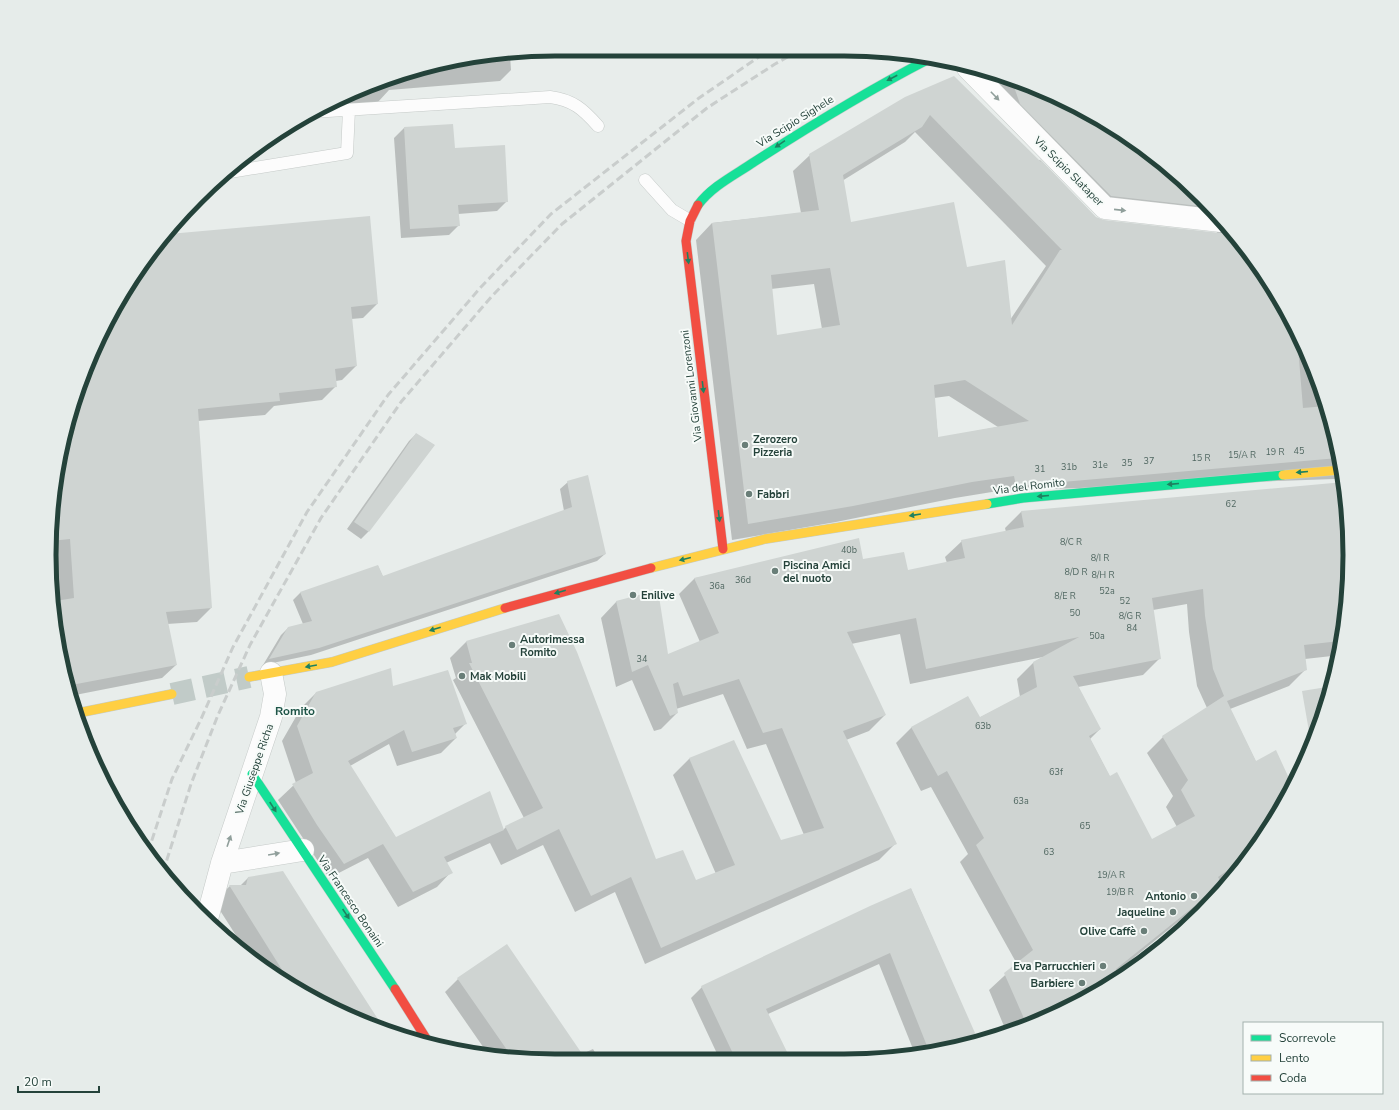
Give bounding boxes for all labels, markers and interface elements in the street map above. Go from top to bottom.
one-way arrow [887,75,898,81]
one-way arrow [990,91,1000,101]
street label: Via Scipio Sighele [753,92,837,152]
street label: Via Scipio Slataper [1030,133,1107,210]
one-way arrow [775,140,785,148]
one-way arrow [1114,206,1126,213]
one-way arrow [685,252,691,264]
street label: Via Giovanni Lorenzoni [677,329,706,444]
one-way arrow [700,381,707,393]
place label: Zerozero Pizzeria [753,432,798,460]
marker: Zerozero Pizzeria [740,440,750,450]
house number: 45 [1294,445,1304,457]
house number: 19 R [1265,446,1285,458]
house number: 15/A R [1228,449,1256,461]
house number: 15 R [1191,452,1211,464]
house number: 37 [1144,455,1154,467]
house number: 35 [1122,457,1132,469]
house number: 31e [1092,459,1108,471]
house number: 31b [1061,461,1077,473]
house number: 31 [1035,463,1045,475]
one-way arrow [1296,469,1308,476]
street label: Via del Romito [991,475,1066,498]
one-way arrow [1167,481,1179,487]
place label: Fabbri [757,487,789,502]
marker: Fabbri [744,489,754,499]
one-way arrow [1037,492,1049,499]
house number: 62 [1226,498,1236,510]
one-way arrow [716,510,722,523]
one-way arrow [909,512,921,518]
house number: 8/C R [1060,536,1082,548]
house number: 40b [841,544,857,556]
house number: 8/I R [1091,552,1109,564]
one-way arrow [679,556,692,562]
place label: Piscina Amici del nuoto [783,558,851,586]
marker: Piscina Amici del nuoto [770,566,780,576]
house number: 8/D R [1065,566,1087,578]
house number: 8/H R [1091,569,1115,581]
house number: 36d [735,574,751,586]
house number: 36a [709,580,725,592]
house number: 52a [1099,585,1115,597]
place label: Enilive [641,588,675,603]
one-way arrow [553,589,565,595]
marker: Enilive [628,590,638,600]
house number: 8/E R [1054,590,1076,602]
house number: 52 [1120,595,1130,607]
house number: 50 [1070,607,1080,619]
house number: 8/G R [1119,610,1141,622]
house number: 84 [1127,622,1138,634]
one-way arrow [429,626,441,632]
house number: 50a [1089,630,1105,642]
place label: Autorimessa Romito [520,632,585,660]
marker: Autorimessa Romito [507,640,517,650]
house number: 34 [637,653,648,665]
one-way arrow [304,663,317,669]
place label: Mak Mobili [470,669,526,684]
marker: Mak Mobili [457,671,467,681]
district label: Romito [275,703,315,719]
house number: 63b [975,720,991,732]
street label: Via Giuseppe Richa [232,722,277,818]
house number: 63f [1049,766,1064,778]
house number: 63a [1013,795,1029,807]
one-way arrow [270,801,277,812]
house number: 65 [1080,820,1090,832]
one-way arrow [227,835,233,847]
house number: 63 [1044,846,1054,858]
one-way arrow [268,851,280,857]
street label: Via Francesco Bonaini [314,852,387,950]
house number: 19/A R [1097,869,1125,881]
house number: 19/B R [1106,886,1134,898]
place label: Antonio [1145,889,1186,904]
marker: Antonio [1189,891,1199,901]
place label: Jaqueline [1116,905,1165,920]
marker: Jaqueline [1168,907,1178,917]
one-way arrow [342,909,350,920]
place label: Olive Caffè [1080,924,1136,939]
marker: Olive Caffè [1139,926,1149,936]
place label: Eva Parrucchieri [1013,959,1095,974]
marker: Eva Parrucchieri [1098,961,1108,971]
place label: Barbiere [1031,976,1074,991]
marker: Barbiere [1077,978,1087,988]
legend [1243,1022,1383,1094]
text: Scorrevole [1279,1030,1336,1046]
text: Lento [1279,1050,1310,1066]
scale bar [18,1068,99,1094]
text: Coda [1279,1070,1307,1086]
text: 20 m [24,1074,52,1090]

